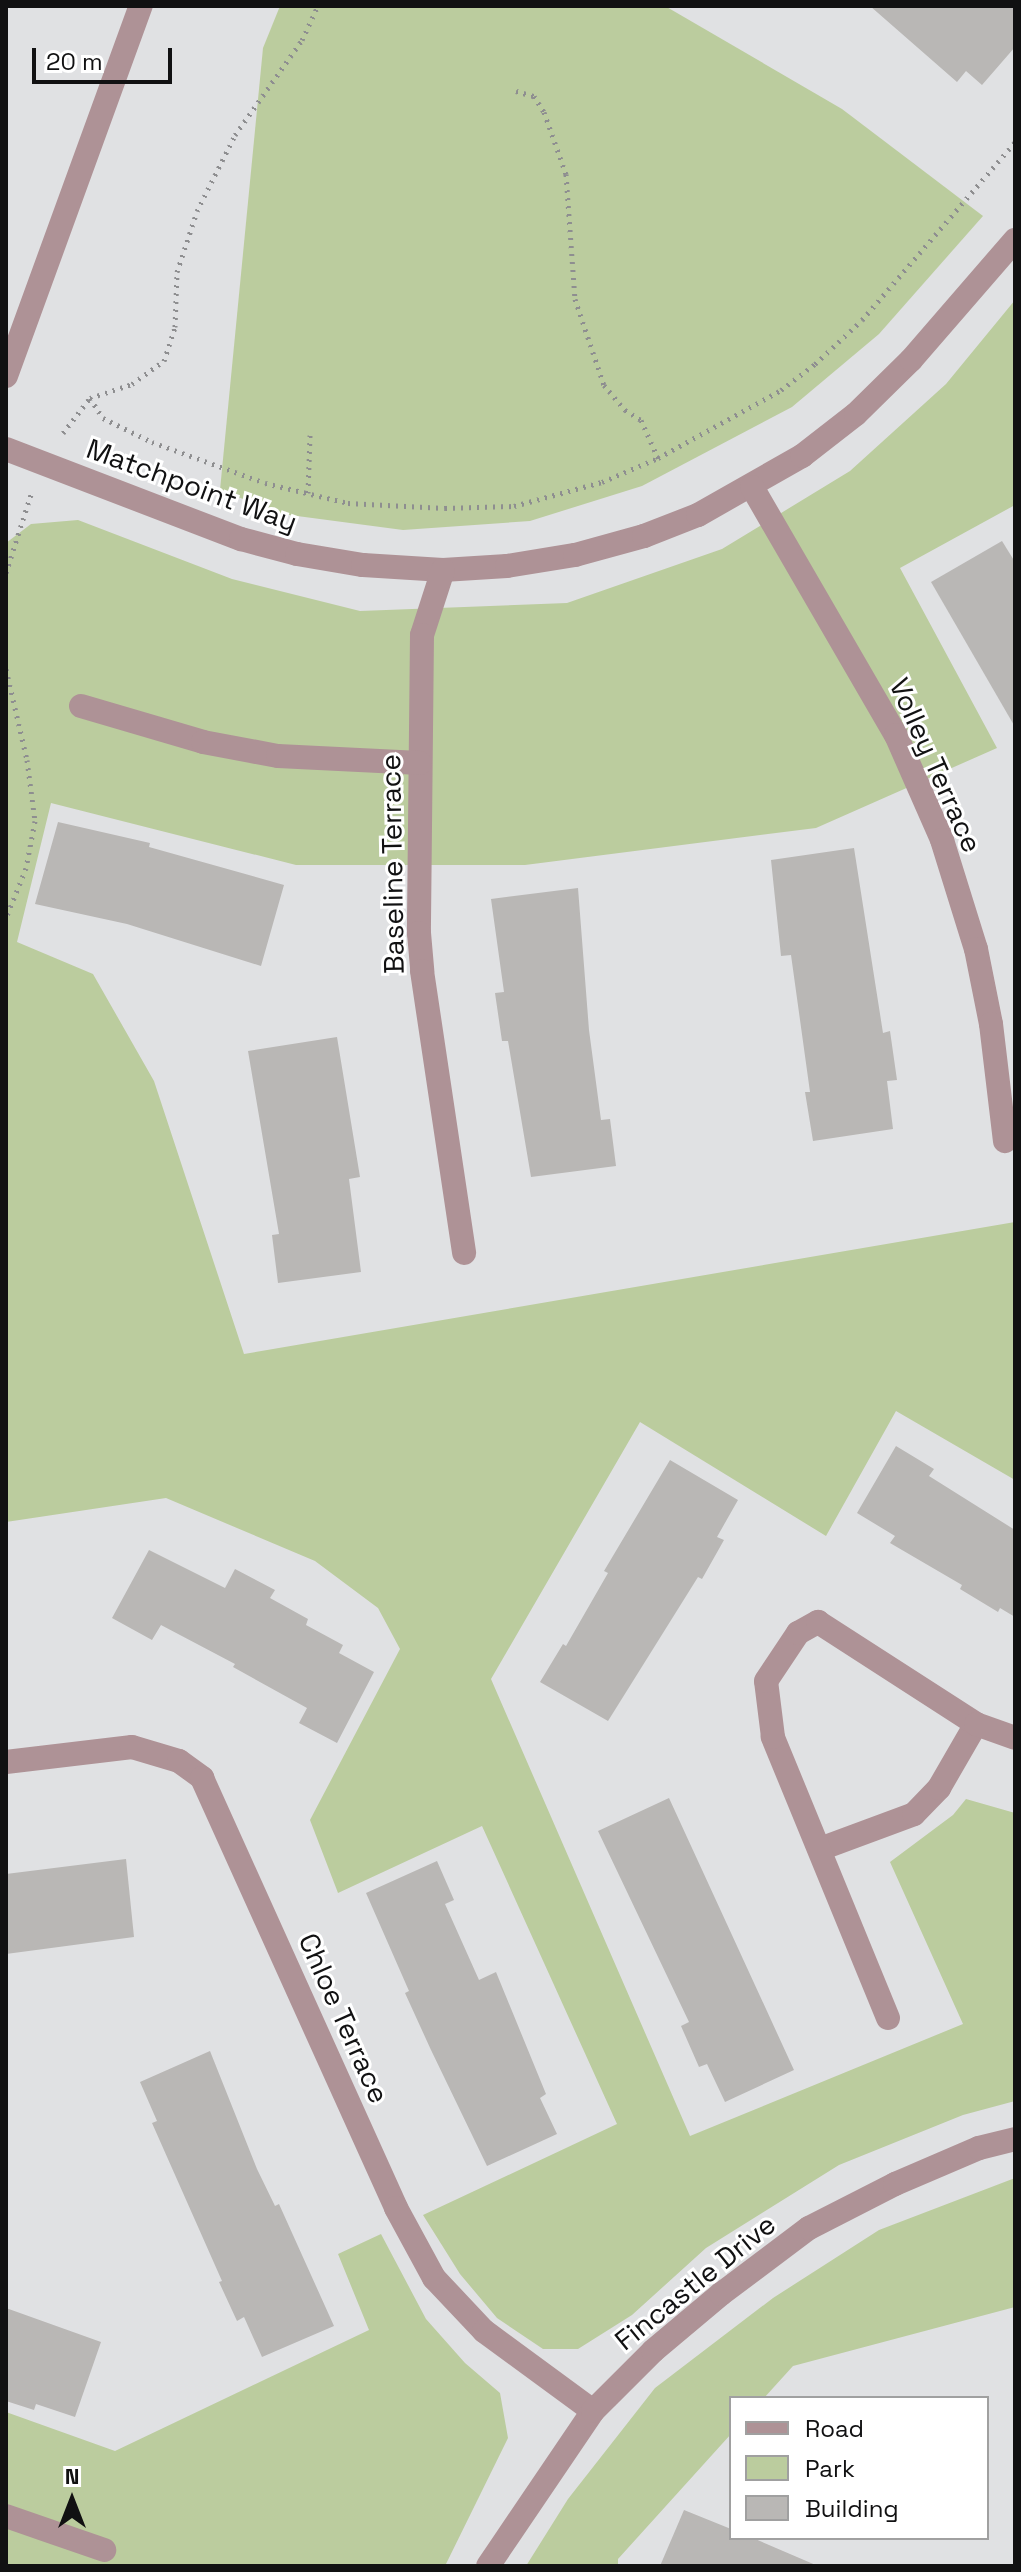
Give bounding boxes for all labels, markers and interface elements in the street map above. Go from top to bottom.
scale bar [36,32,176,82]
text: 20 m [46,46,103,77]
street label: Matchpoint Way [82,431,302,539]
street label: Volley Terrace [882,672,990,858]
street label: Baseline Terrace [373,754,411,974]
street label: Chloe Terrace [291,1928,397,2108]
street label: Fincastle Drive [608,2207,782,2357]
legend [729,2396,989,2540]
text: Road [805,2413,864,2444]
text: Park [805,2453,855,2484]
north arrow [32,2460,112,2540]
text: N [65,2462,79,2490]
text: Building [805,2493,899,2524]

